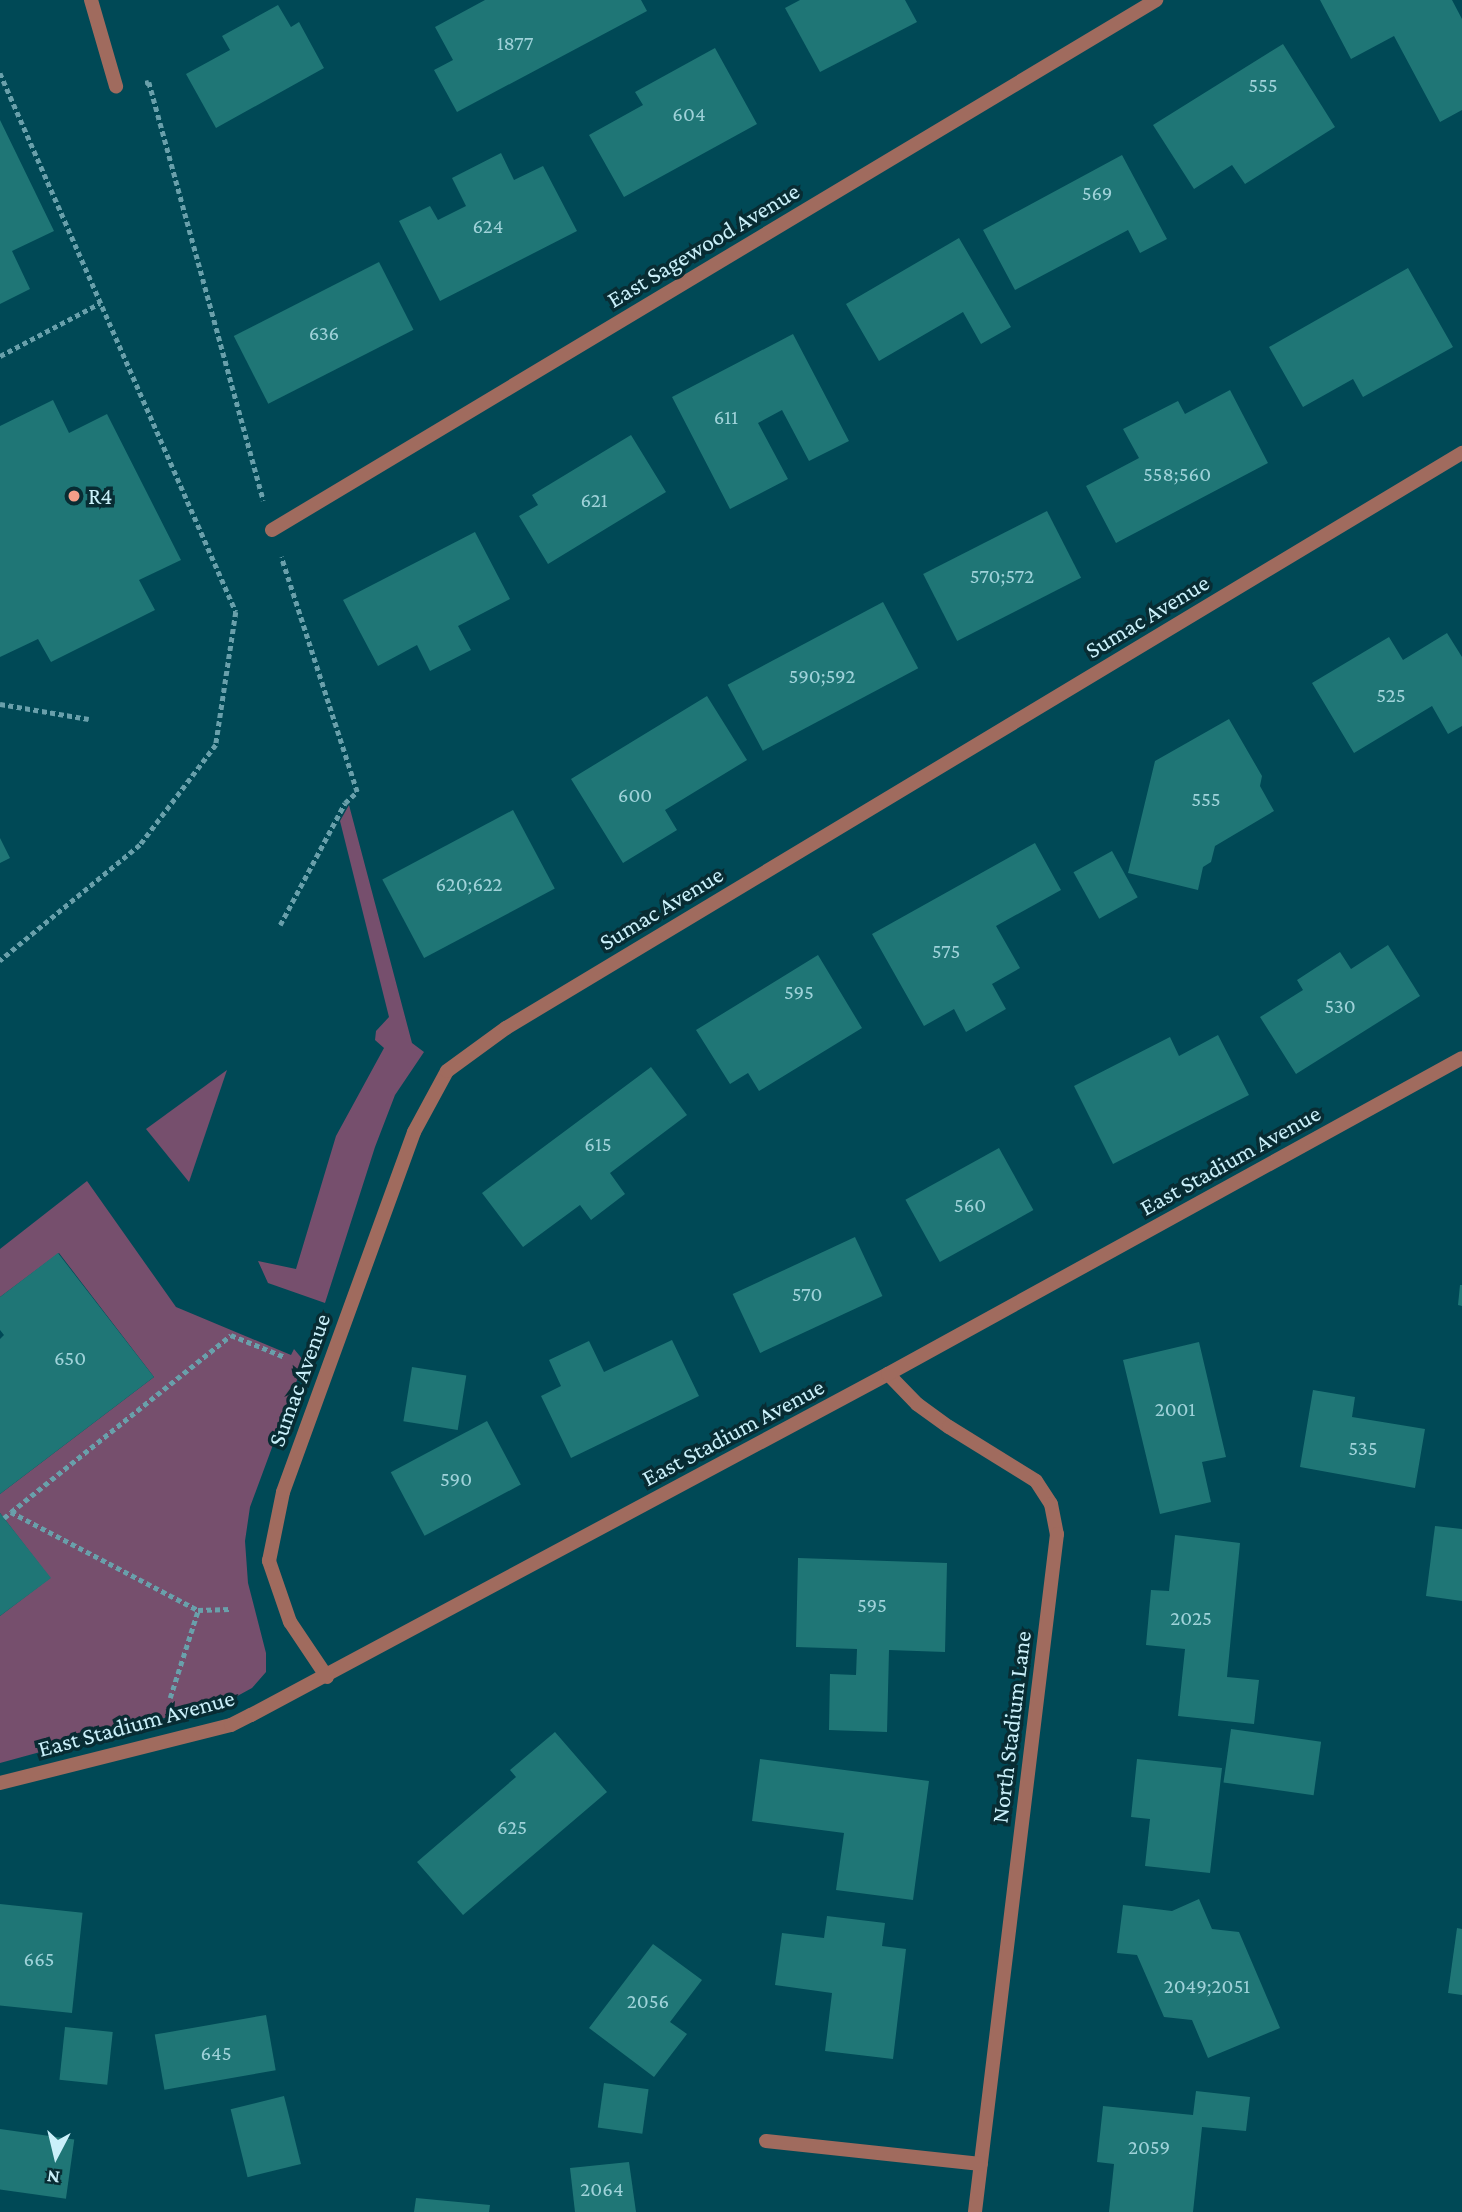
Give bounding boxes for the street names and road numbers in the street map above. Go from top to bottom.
street label: East Sagewood Avenue [602,176,804,314]
street label: Sumac Avenue [1080,568,1214,664]
street label: Sumac Avenue [594,860,728,956]
street label: East Stadium Avenue [1135,1098,1325,1222]
street label: Sumac Avenue [262,1310,336,1450]
street label: East Stadium Avenue [637,1372,829,1492]
street label: North Stadium Lane [985,1629,1037,1825]
street label: East Stadium Avenue [35,1683,237,1763]

